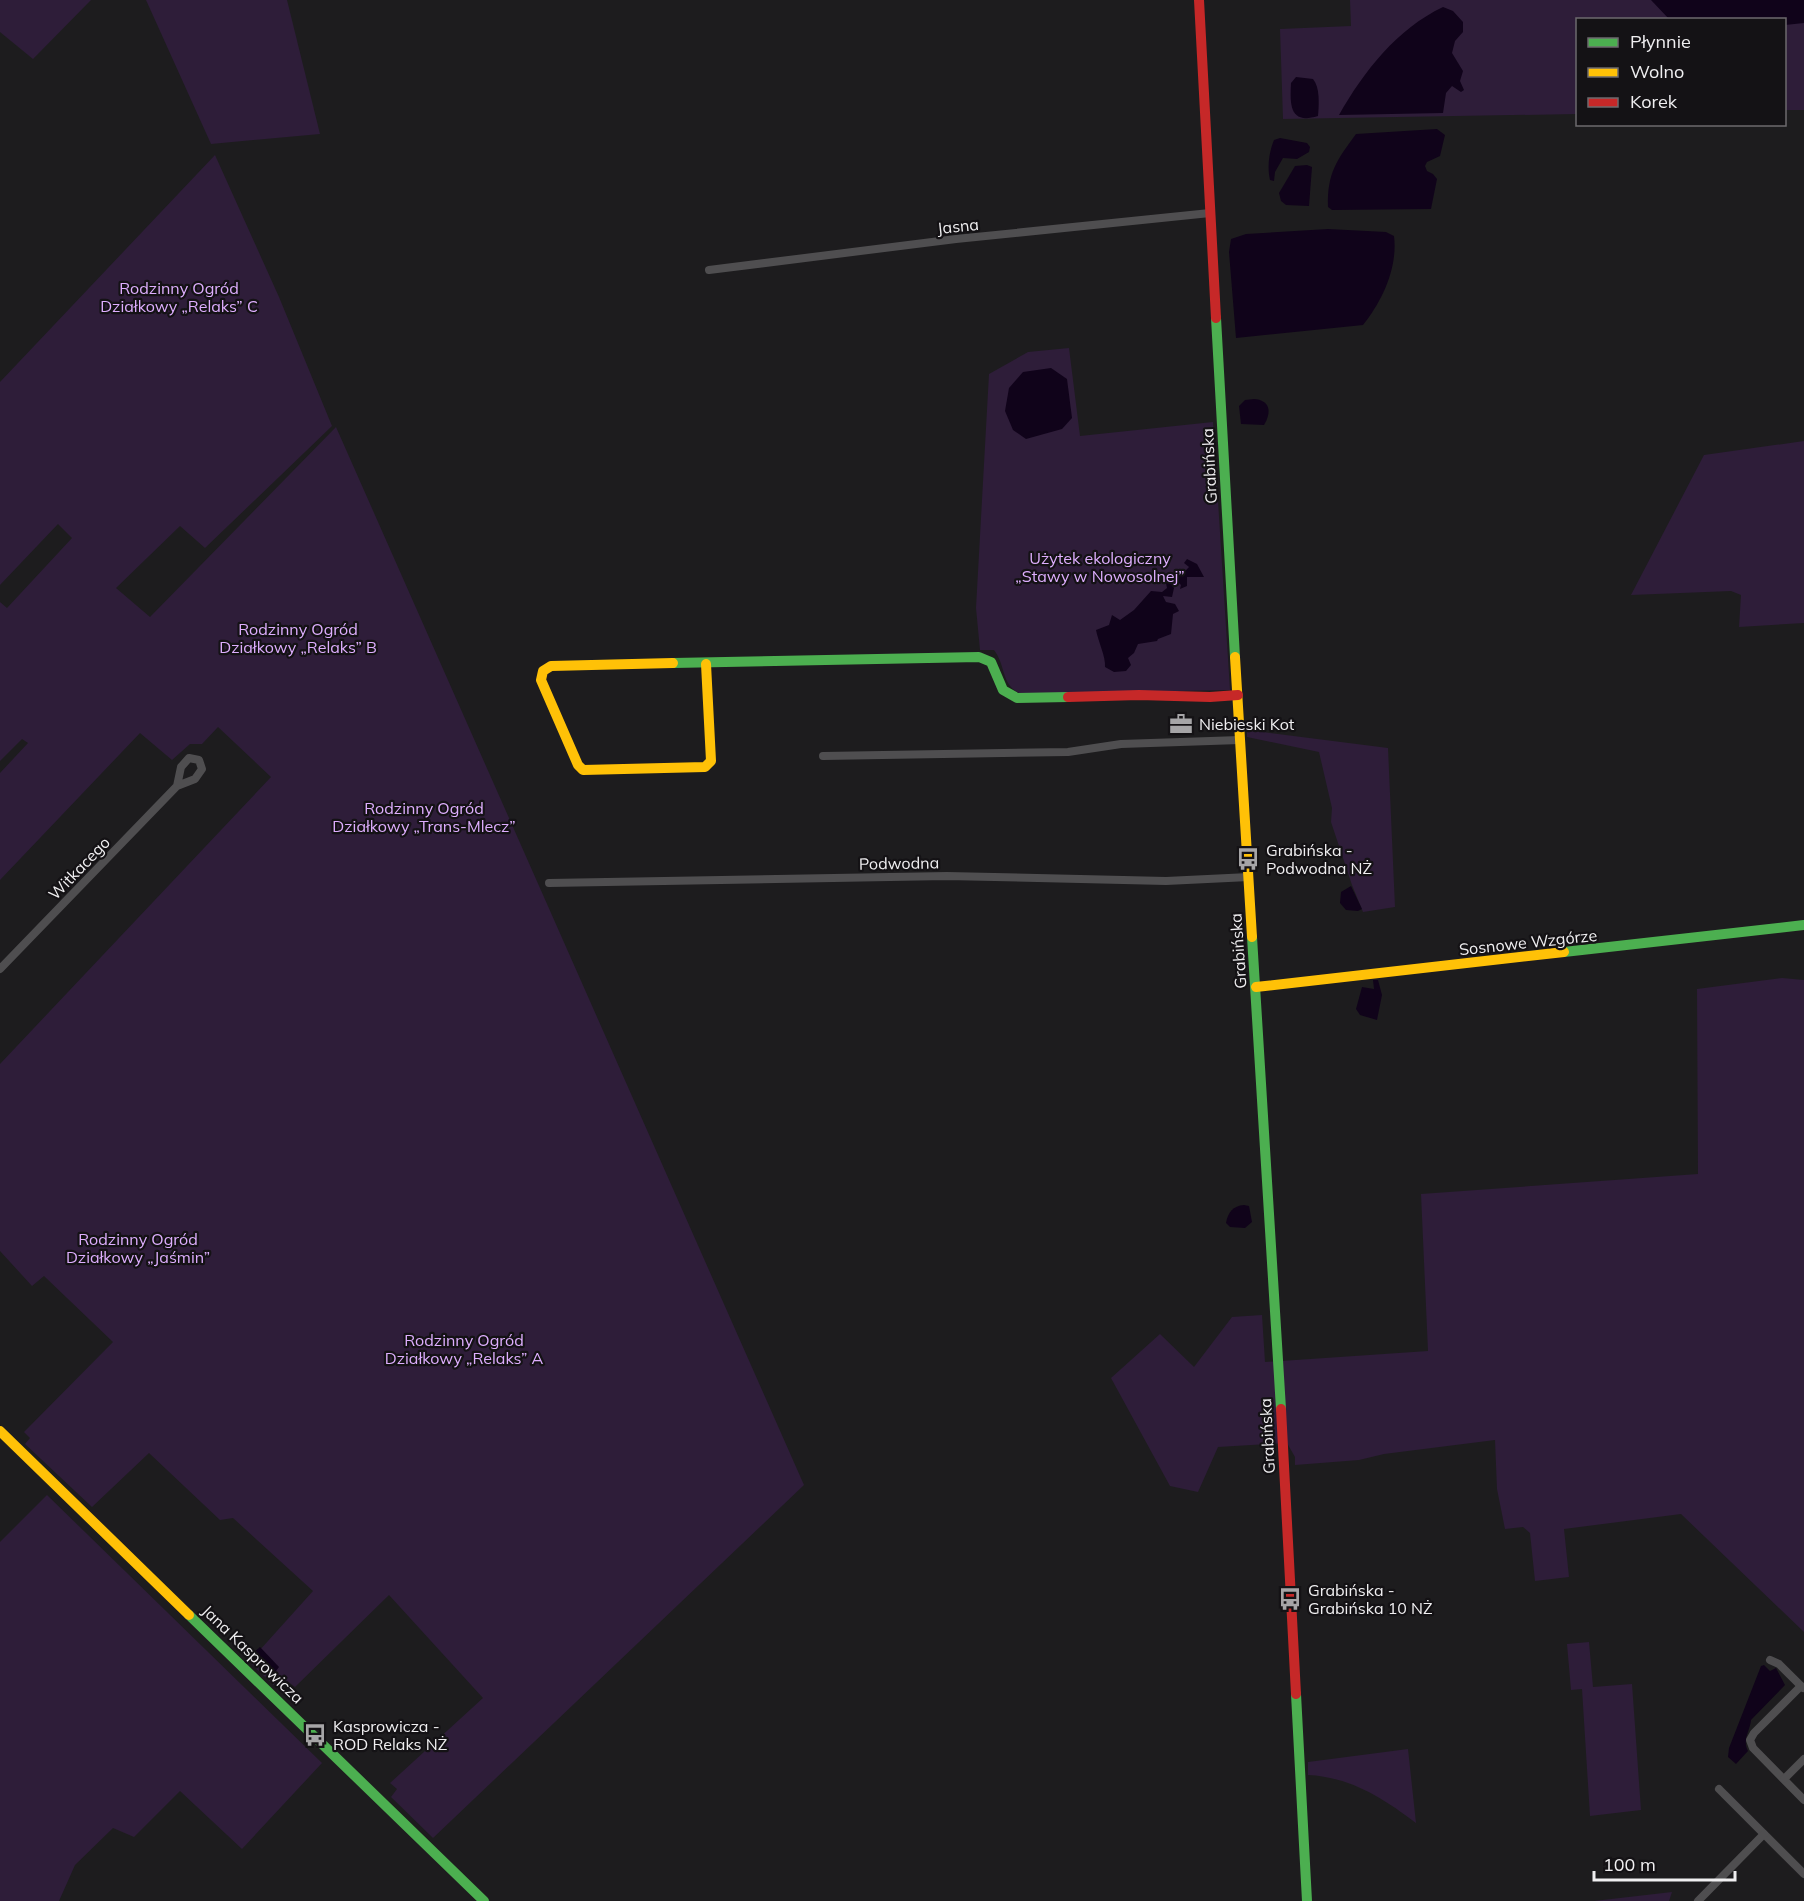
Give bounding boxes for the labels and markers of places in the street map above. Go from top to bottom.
office icon: Niebieski Kot [1168,711,1194,737]
place label: Niebieski Kot [1199,714,1295,734]
place label: Grabińska - Podwodna NŻ [1266,840,1372,878]
bus stop icon: Grabińska - Podwodna NŻ [1235,846,1261,872]
place label: Grabińska - Grabińska 10 NŻ [1308,1580,1433,1618]
bus stop icon: Grabińska - Grabińska 10 NŻ [1277,1586,1303,1612]
place label: Kasprowicza - ROD Relaks NŻ [333,1716,447,1754]
bus stop icon: Kasprowicza - ROD Relaks NŻ [302,1722,328,1748]

